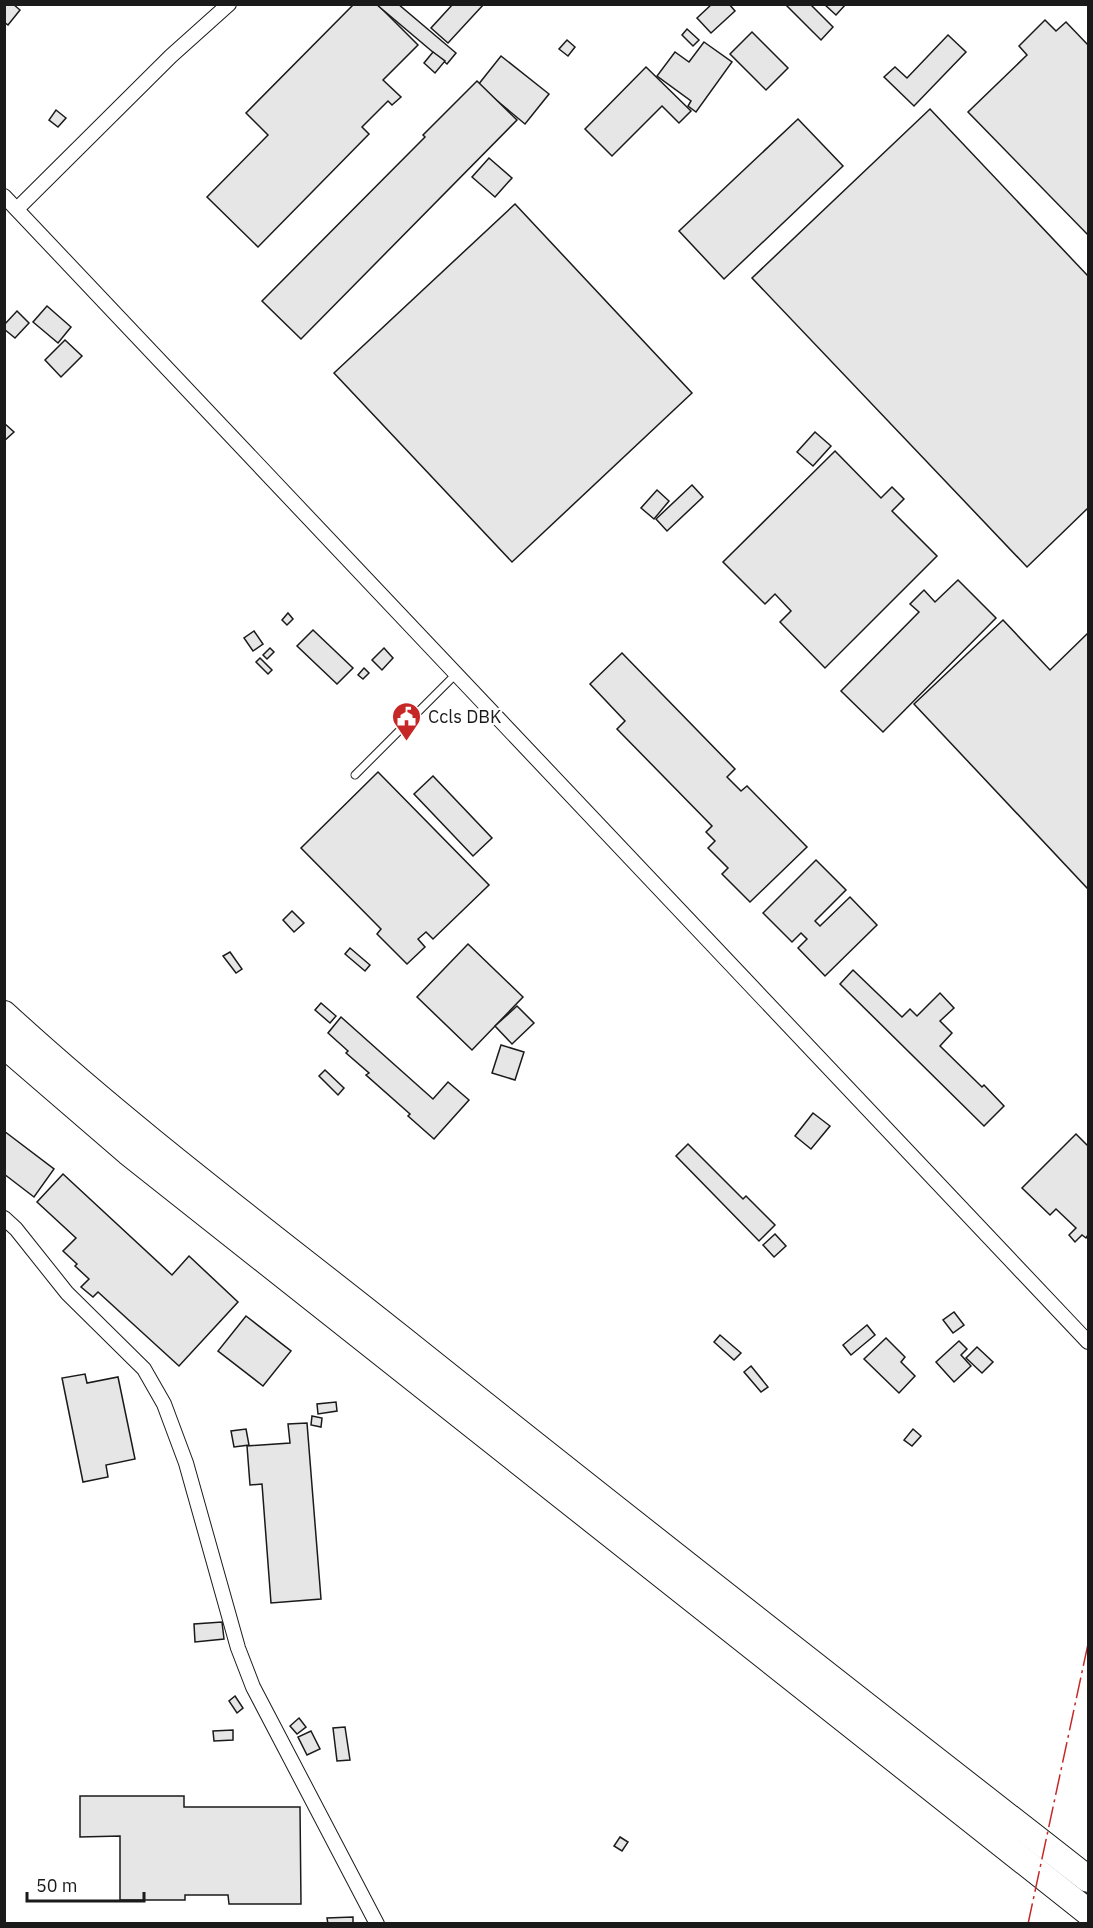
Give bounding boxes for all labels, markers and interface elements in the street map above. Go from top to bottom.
public building icon: Ccls DBK [391,700,423,742]
place label: Ccls DBK [428,705,502,728]
scale bar [27,1865,144,1903]
text: 50 m [36,1874,78,1897]

